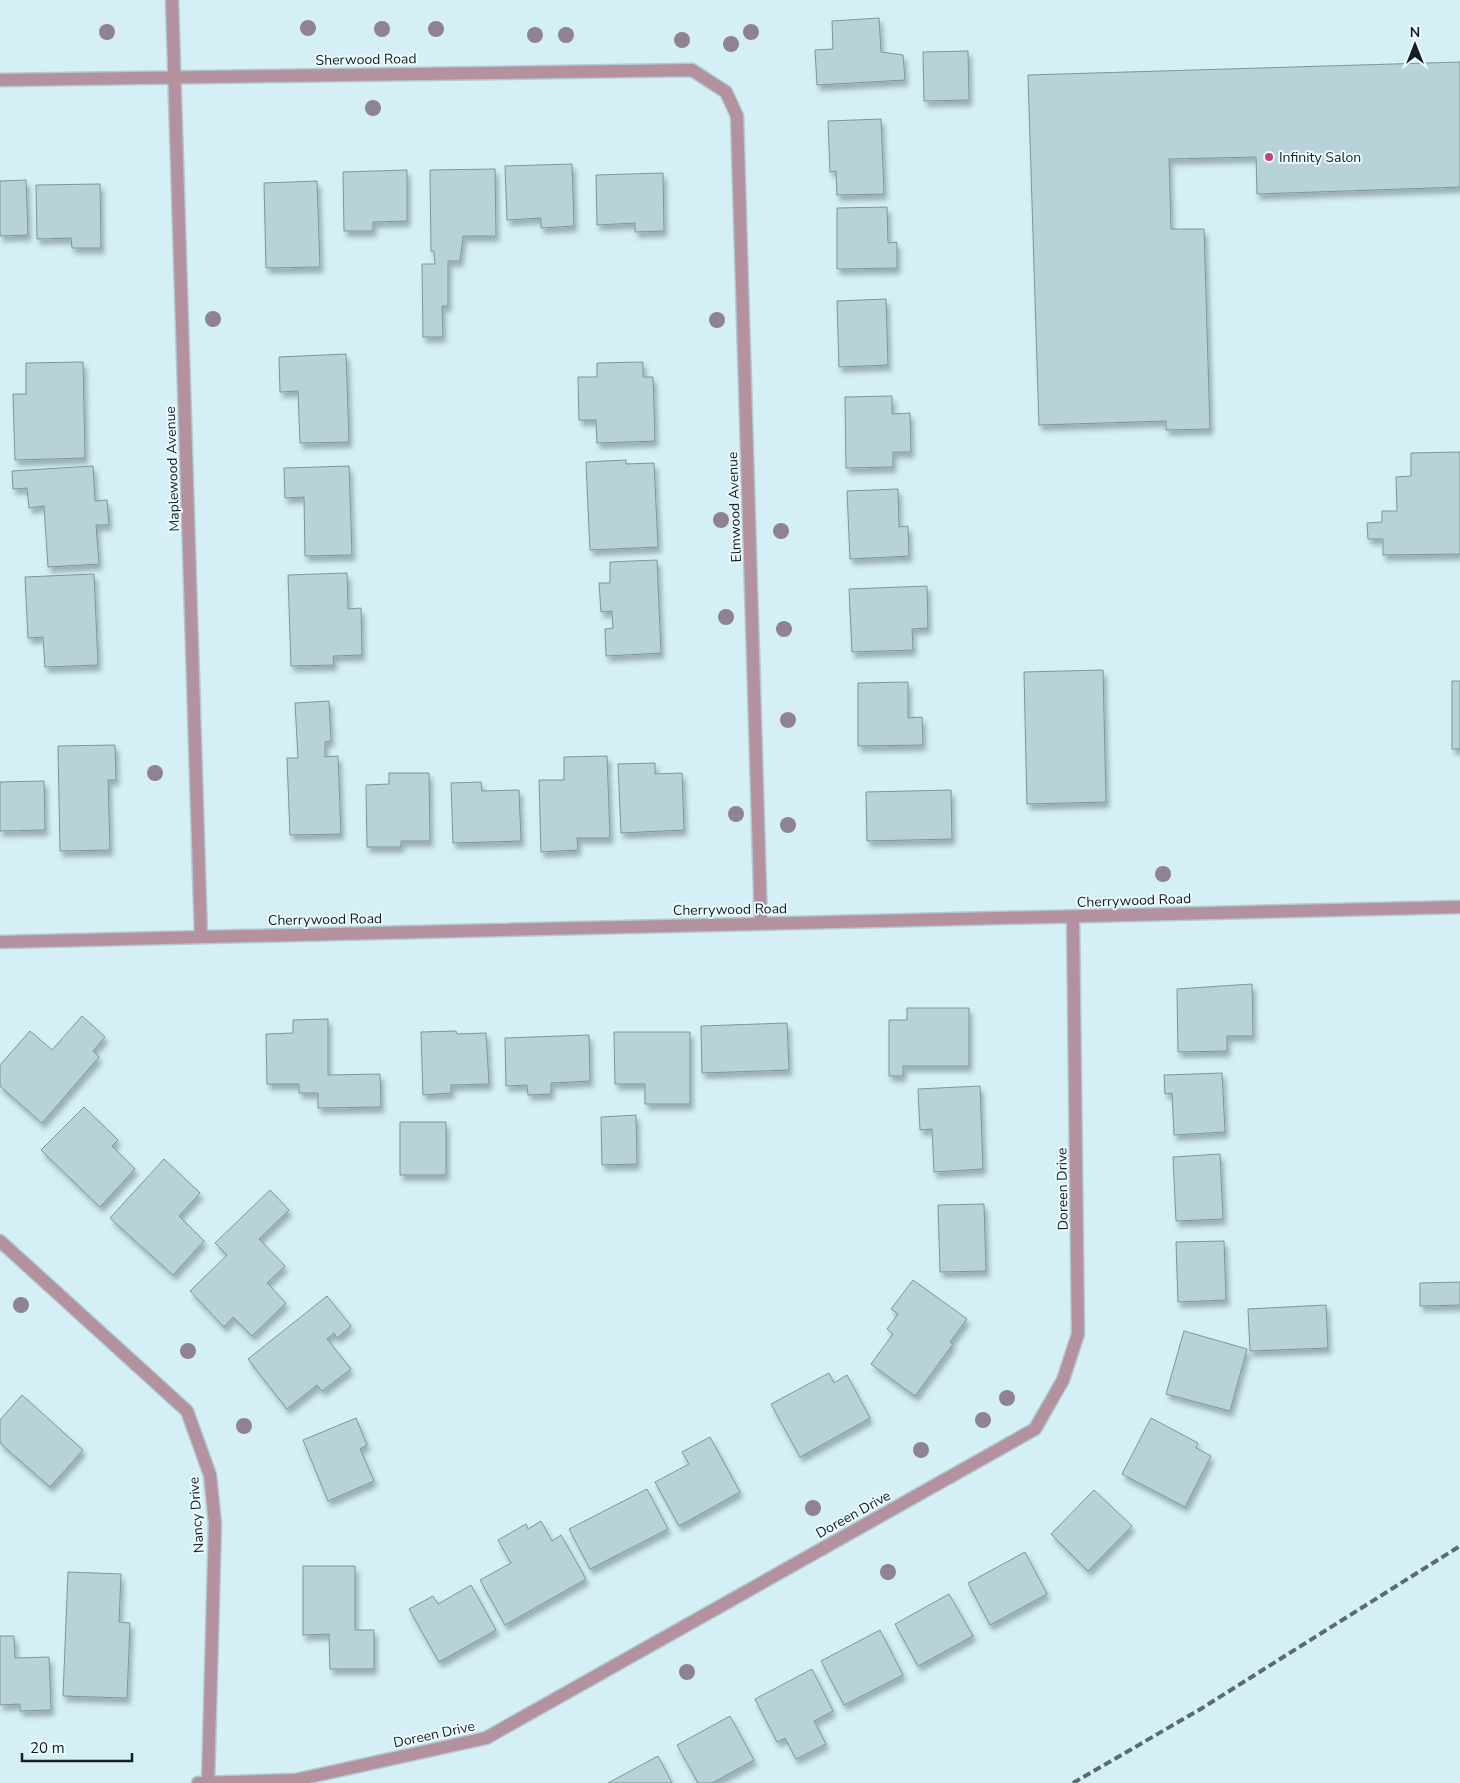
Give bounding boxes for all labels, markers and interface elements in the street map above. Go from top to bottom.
north arrow [1390,20,1440,70]
text: N [1410,23,1420,42]
street label: Sherwood Road [315,49,417,70]
place label: Infinity Salon [1279,148,1361,167]
marker: Infinity Salon [1263,151,1275,163]
street label: Maplewood Avenue [161,406,184,532]
street label: Elmwood Avenue [723,451,746,563]
street label: Cherrywood Road [1077,889,1191,912]
street label: Cherrywood Road [673,899,787,920]
street label: Cherrywood Road [268,909,382,930]
street label: Doreen Drive [1052,1147,1073,1231]
street label: Nancy Drive [184,1476,209,1554]
street label: Doreen Drive [812,1486,894,1543]
street label: Doreen Drive [392,1717,477,1752]
scale bar [22,1730,132,1762]
text: 20 m [30,1738,65,1758]

